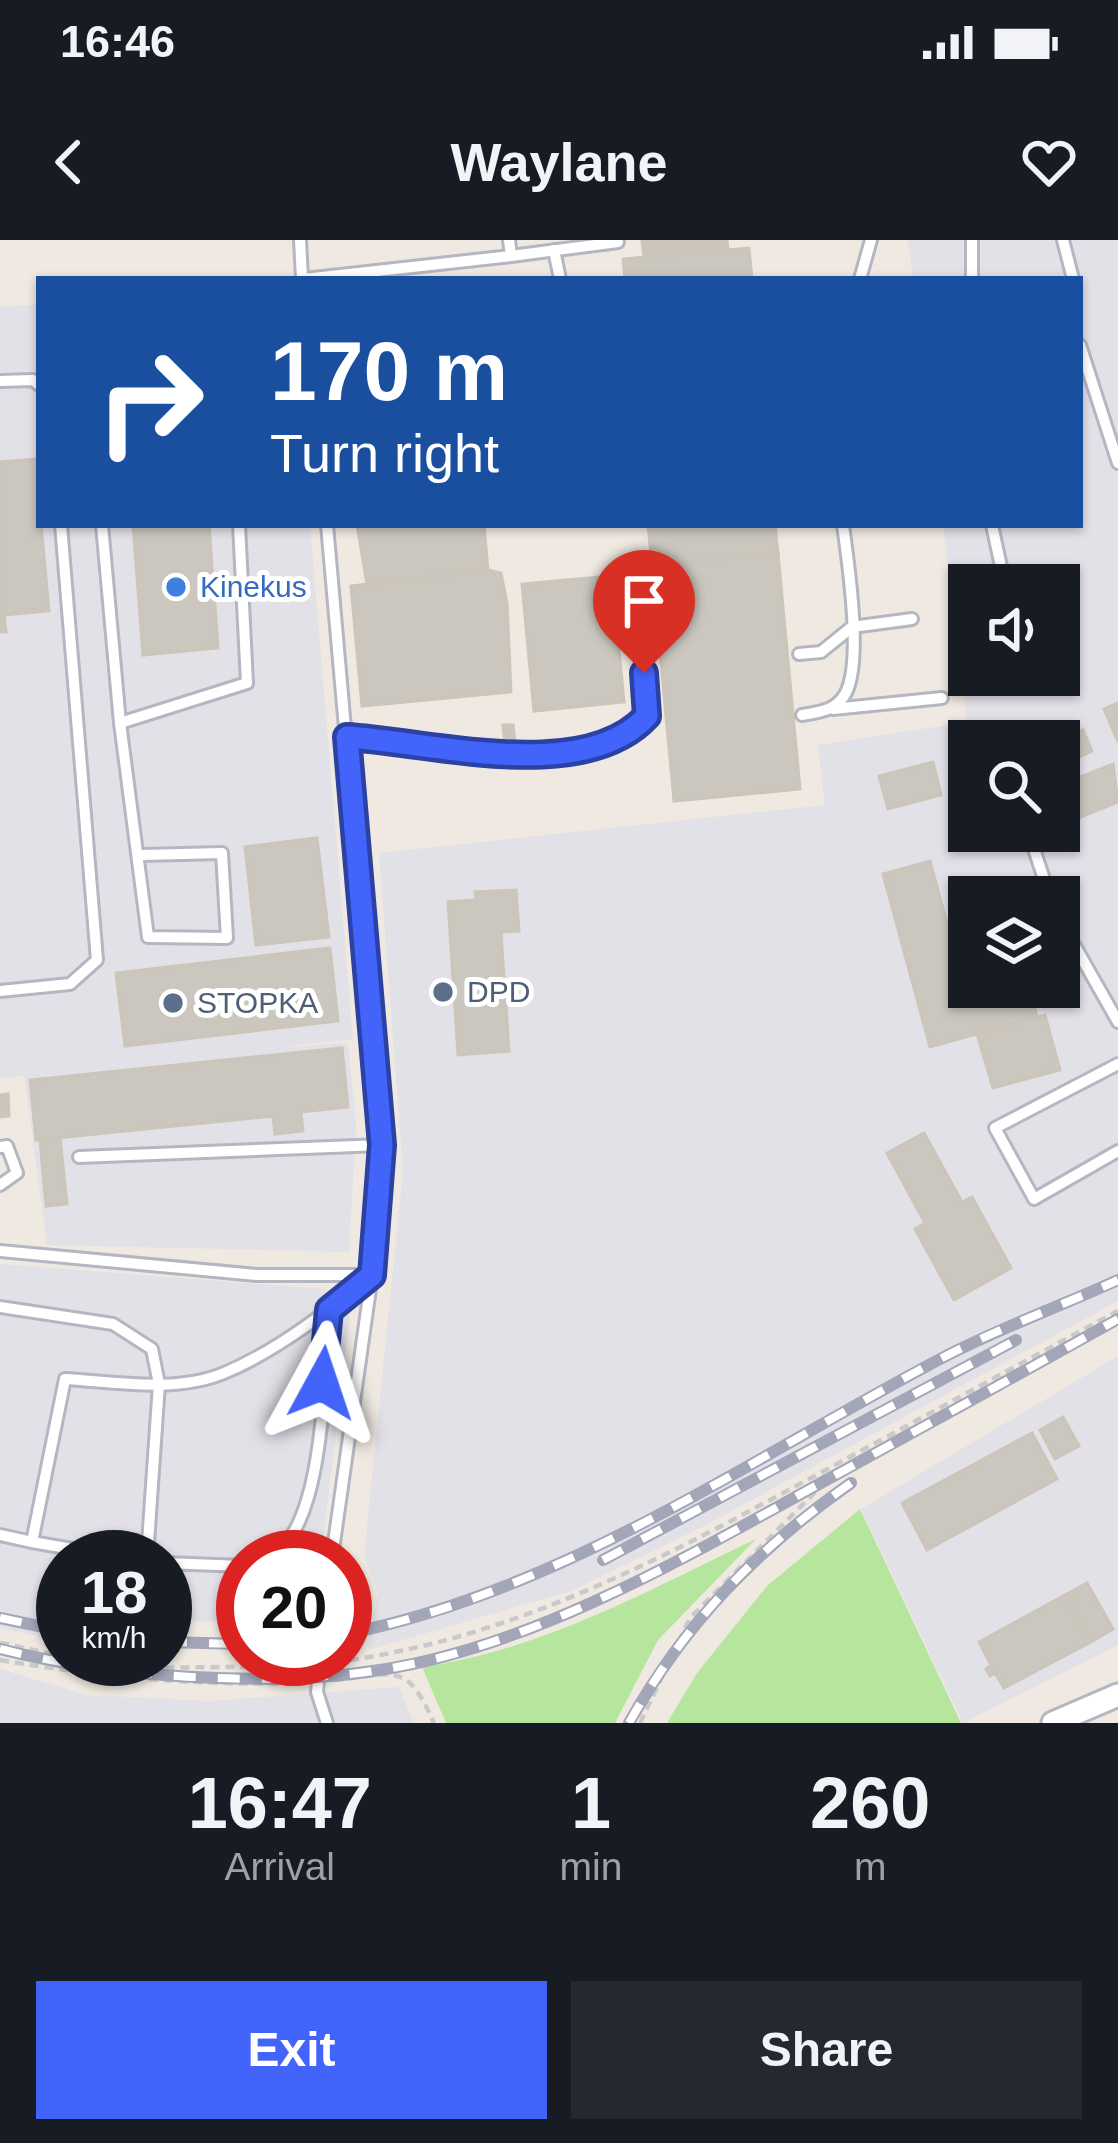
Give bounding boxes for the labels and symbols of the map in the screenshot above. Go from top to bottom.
pin [593,550,695,673]
place label: Kinekus [200,570,307,603]
marker: Kinekus [163,574,189,600]
place label: DPD [467,975,530,1008]
marker: DPD [430,979,456,1005]
place label: STOPKA [197,986,318,1019]
marker: STOPKA [160,990,186,1016]
position arrow [259,1320,385,1446]
speed limit sign: 20 [216,1530,372,1686]

